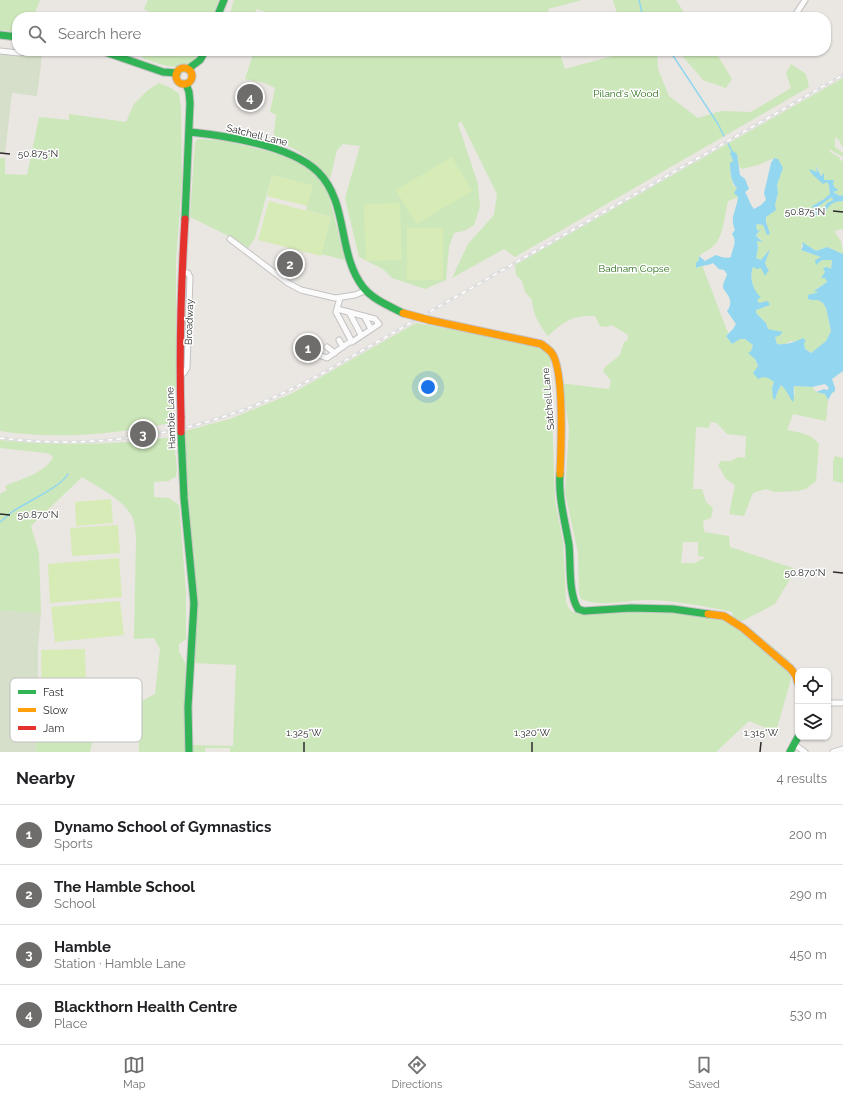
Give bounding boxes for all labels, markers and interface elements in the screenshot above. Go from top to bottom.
search box [12,12,831,56]
icon: search [26,23,48,45]
text: Search here [58,25,141,43]
pin: 4 [237,82,263,112]
park label: Piland's Wood [593,88,659,99]
street label: Satchell Lane [225,122,289,148]
text: 50.875°N [18,148,58,159]
text: 50.875°N [785,206,825,217]
pin: 2 [277,249,303,279]
park label: Badnam Copse [598,263,670,274]
street label: Broadway [183,298,195,345]
pin: 1 [295,333,321,363]
street label: Satchell Lane [540,367,556,431]
your location [418,377,438,397]
street label: Hamble Lane [164,387,178,449]
pin: 3 [130,419,156,449]
text: 50.870°N [18,509,59,520]
text: 50.870°N [785,567,826,578]
map controls [795,668,831,740]
button: locate [795,668,831,704]
legend [10,678,142,742]
text: Fast [43,686,64,699]
text: Slow [43,704,68,717]
button: layers [795,704,831,740]
text: Jam [43,722,64,735]
text: 1.325°W [286,727,322,738]
text: 1.320°W [514,727,550,738]
text: 1.315°W [744,727,779,738]
text: Nearby [16,768,75,788]
text: 4 results [776,771,827,786]
text: Dynamo School of Gymnastics [54,818,271,836]
text: 1 [26,827,32,842]
text: 200 m [789,827,827,842]
text: Sports [54,836,93,851]
text: The Hamble School [54,878,195,896]
text: 2 [25,887,33,902]
text: 290 m [789,887,827,902]
text: School [54,896,96,911]
text: Hamble [54,938,111,956]
text: 3 [25,947,33,962]
text: 450 m [790,947,827,962]
text: Station · Hamble Lane [54,956,186,971]
text: Blackthorn Health Centre [54,998,237,1016]
text: 4 [25,1007,33,1022]
text: 530 m [790,1007,827,1022]
text: Place [54,1016,87,1031]
tab: Map [123,1054,145,1091]
tab: Directions [392,1054,442,1091]
tab: Saved [688,1054,720,1091]

